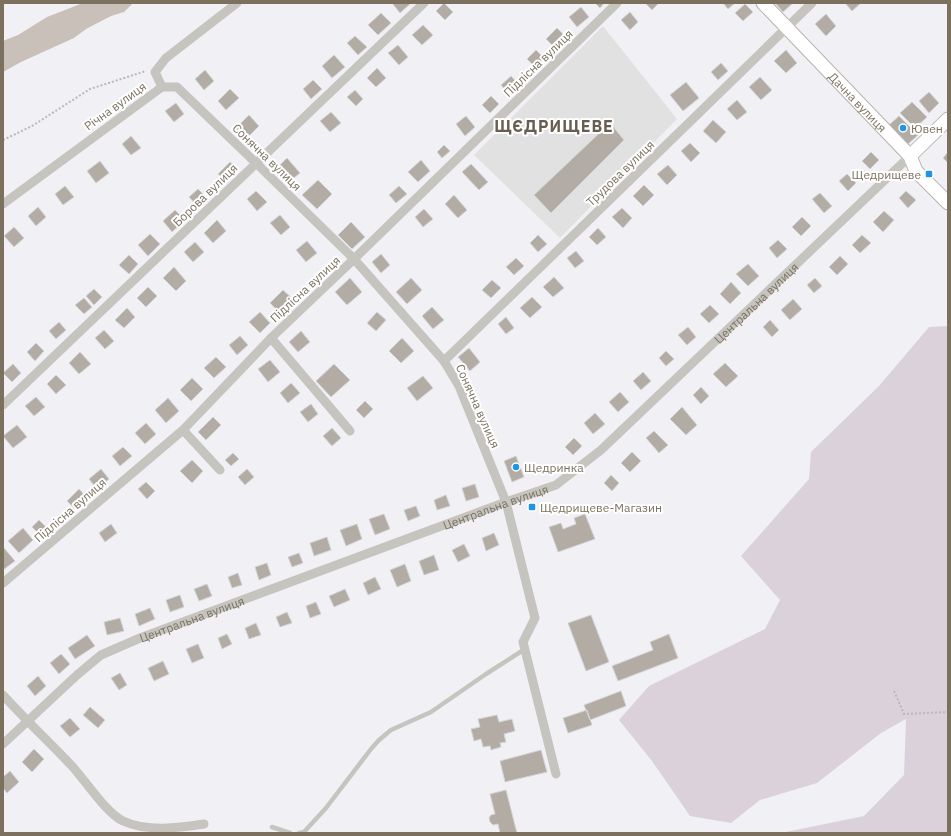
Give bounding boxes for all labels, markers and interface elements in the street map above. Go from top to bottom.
street label: Підлісна вулиця [500,26,576,100]
street label: Дачна вулиця [826,69,890,135]
street label: Річна вулиця [81,79,149,133]
district label: ЩЄДРИЩЕВЕ [494,116,614,136]
street label: Сонячна вулиця [229,120,305,194]
place label: Ювен [911,121,943,136]
marker: Ювен [898,123,908,133]
street label: Трудова вулиця [583,137,657,209]
street label: Борова вулиця [170,161,240,229]
place label: Щедрищеве [852,167,921,182]
marker: Щедрищеве [924,169,934,179]
street label: Підлісна вулиця [267,253,343,325]
street label: Центральна вулиця [711,259,801,346]
street label: Сонячна вулиця [453,362,503,450]
place label: Щедринка [524,460,584,475]
marker: Щедринка [511,462,521,472]
street label: Підлісна вулиця [31,475,109,545]
street label: Центральна вулиця [441,481,550,532]
place label: Щедрищеве-Магазин [540,500,662,515]
marker: Щедрищеве-Магазин [527,502,537,512]
street label: Центральна вулиця [137,593,246,645]

